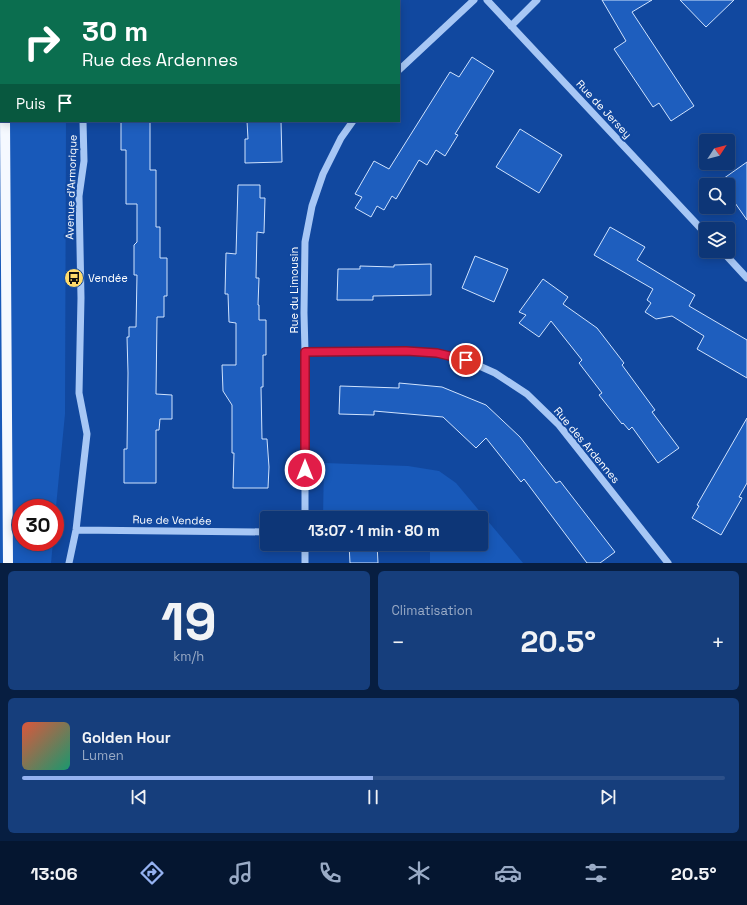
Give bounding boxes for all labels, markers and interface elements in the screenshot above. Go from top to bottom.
text: 30 m [82,13,148,49]
icon: right [16,16,68,68]
text: Rue des Ardennes [82,48,238,71]
street label: Rue de Jersey [573,77,635,141]
icon: arrive [54,92,76,114]
text: Puis [16,94,46,113]
street label: Avenue d'Armorique [62,134,80,240]
north arrow [699,134,735,170]
map controls [699,134,735,258]
button: search [699,178,735,214]
button: layers [699,222,735,258]
street label: Rue du Limousin [287,247,301,333]
bus stop icon: Vendée [63,267,85,289]
place label: Vendée [88,271,128,285]
pin [449,343,483,377]
icon: arrive [455,349,477,371]
street label: Rue des Ardennes [551,404,623,486]
position arrow [284,449,326,491]
speed limit sign: 30 [12,499,64,551]
street label: Rue de Vendée [132,512,212,528]
text: 13:07 · 1 min · 80 m [308,521,440,540]
text: 19 [161,589,217,655]
text: Climatisation [392,602,473,619]
text: 20.5° [520,622,596,661]
text: − [392,628,405,656]
text: + [711,628,725,656]
text: km/h [173,648,204,665]
text: Golden Hour [82,728,171,747]
text: Lumen [82,747,124,764]
icon: previous [128,786,150,808]
icon: pause [362,786,384,808]
icon: next [597,786,619,808]
icon: directions [138,859,166,887]
icon: music [227,859,255,887]
icon: phone [316,859,344,887]
icon: climate [405,859,433,887]
icon: car [494,859,522,887]
icon: filters [582,859,610,887]
text: 13:06 [30,862,78,885]
text: 20.5° [671,862,717,885]

